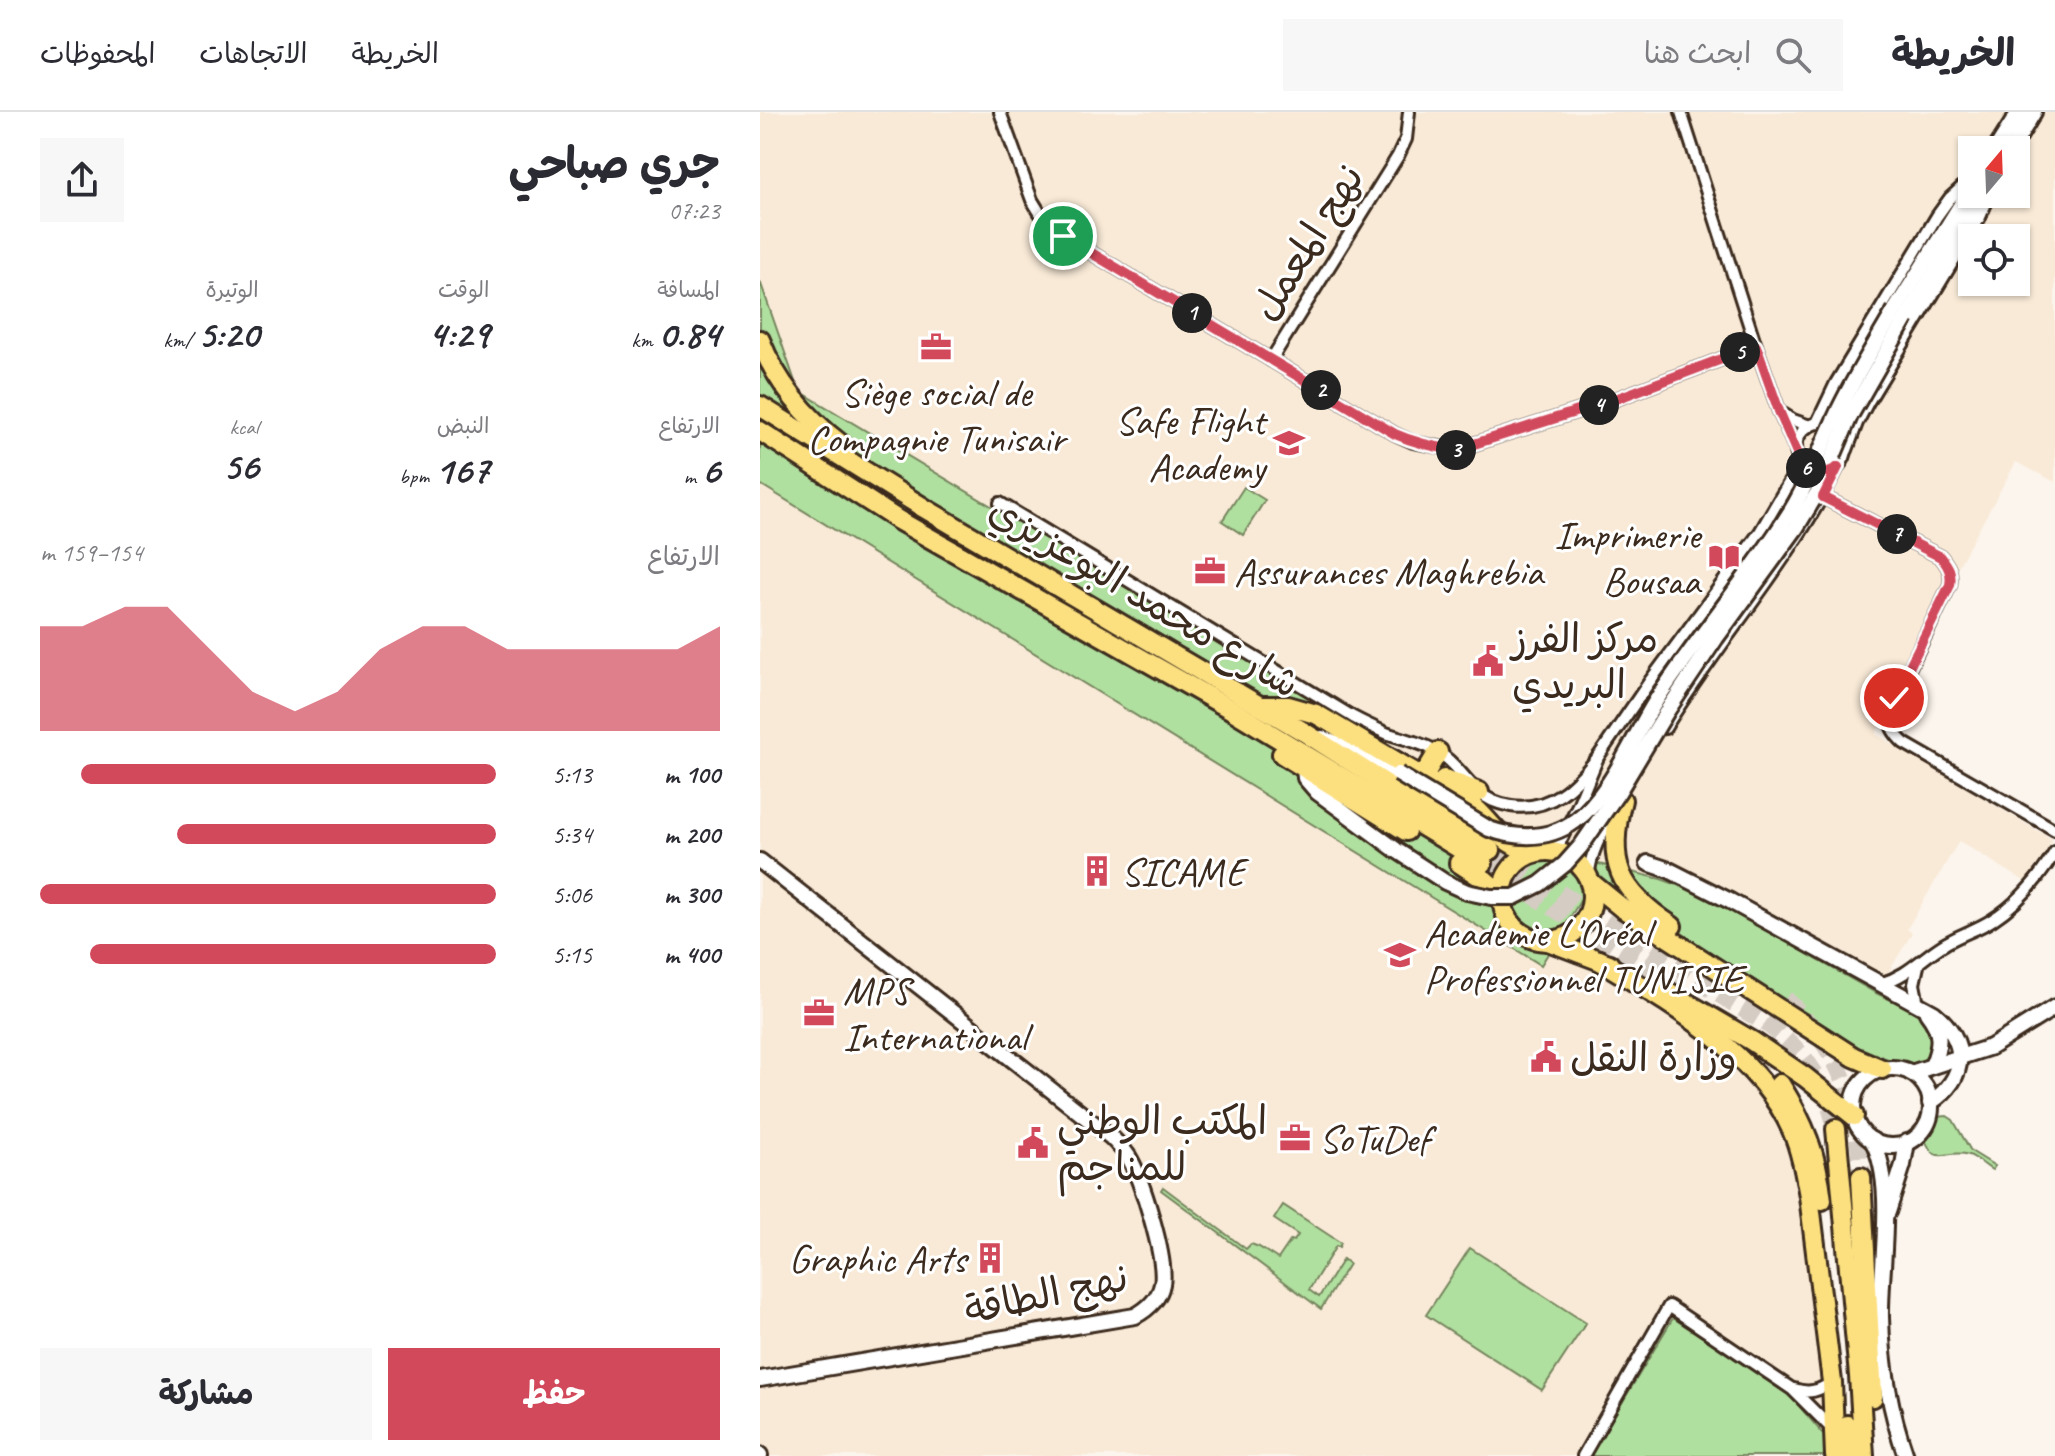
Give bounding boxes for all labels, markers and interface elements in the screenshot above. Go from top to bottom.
search box [1283,19,1843,91]
text: الخريطة [1891,30,2015,77]
icon: search [1771,33,1815,77]
text: ابحث هنا [1644,34,1751,72]
text: المحفوظات [40,36,155,71]
text: الاتجاهات [199,36,307,71]
text: الخريطة [351,36,439,71]
text: جري صباحي [508,136,720,191]
north arrow [1958,136,2030,208]
map controls [1958,136,2030,296]
button: share [40,138,124,222]
street label: نهج المعمل [1240,155,1377,331]
text: 07:23 [668,194,720,227]
pin [1029,202,1097,270]
icon: arrive [1041,214,1085,258]
button: locate [1958,224,2030,296]
text: الوتيرة [206,276,259,304]
text: الوقت [438,276,489,304]
text: المسافة [657,276,720,304]
pin: 1 [1172,293,1212,333]
text: 1 [1187,299,1197,327]
text: 5:20 [197,309,259,359]
text: 4:29 [428,309,489,359]
text: 0.84 [658,309,720,359]
text: /km [163,326,197,354]
text: km [631,326,658,354]
office icon: Siège social de Compagnie Tunisair [919,330,953,364]
pin: 5 [1720,332,1760,372]
text: 5 [1735,338,1745,366]
place label: Siège social de Compagnie Tunisair [807,368,1068,464]
pin: 2 [1301,370,1341,410]
text: 2 [1316,376,1326,404]
pin: 4 [1579,385,1619,425]
text: 4 [1594,391,1604,419]
place label: Safe Flight Academy [1115,396,1269,492]
text: النبض [437,412,489,440]
text: الارتفاع [658,412,720,440]
text: kcal [230,413,259,441]
school or university icon: Safe Flight Academy [1272,426,1306,460]
pin: 3 [1436,430,1476,470]
text: 3 [1451,436,1461,464]
text: 56 [222,441,259,491]
text: 167 [435,445,489,495]
text: 6 [701,445,720,495]
pin: 6 [1786,448,1826,488]
text: 6 [1801,454,1811,482]
text: bpm [399,462,435,490]
text: m [684,462,701,490]
street label: شارع محمد البوعزيزي [979,484,1309,712]
place label: Imprimerie Bousaa [1554,510,1703,606]
pin: 7 [1877,514,1917,554]
text: 7 [1892,520,1902,548]
text: 154–159 m [40,536,143,569]
text: الارتفاع [647,540,720,573]
library icon: Imprimerie Bousaa [1707,540,1741,574]
place label: Assurances Maghrebia [1234,547,1545,597]
office icon: Assurances Maghrebia [1193,554,1227,588]
place label: مركز الفرز البريدي [1509,614,1658,713]
public building icon: مركز الفرز البريدي [1471,644,1505,678]
pin [1860,664,1928,732]
icon: check [1872,676,1916,720]
text: 5:13 [552,758,592,791]
text: 100 m [664,758,720,791]
text: 5:34 [552,818,592,851]
text: 200 m [664,818,720,851]
place label: SICAME [1121,847,1250,897]
building icon: SICAME [1080,854,1114,888]
text: 5:06 [552,878,592,911]
text: 300 m [664,878,720,911]
place label: Academie L'Oréal Professionnel TUNISIE [1424,908,1748,1004]
text: 5:15 [552,938,592,971]
text: 400 m [664,938,720,971]
school or university icon: Academie L'Oréal Professionnel TUNISIE [1383,938,1417,972]
place label: MPS International [843,966,1034,1062]
office icon: MPS International [802,996,836,1030]
place label: وزارة النقل [1570,1033,1737,1083]
public building icon: وزارة النقل [1529,1040,1563,1074]
place label: المكتب الوطني للمناجم [1057,1096,1267,1197]
place label: SoTuDef [1319,1114,1438,1164]
office icon: SoTuDef [1278,1121,1312,1155]
public building icon: المكتب الوطني للمناجم [1016,1126,1050,1160]
place label: Graphic Arts [789,1234,969,1284]
building icon: Graphic Arts [973,1241,1007,1275]
street label: نهج الطاقة [960,1252,1133,1338]
button: مشاركة [40,1348,372,1440]
button: حفظ [388,1348,720,1440]

